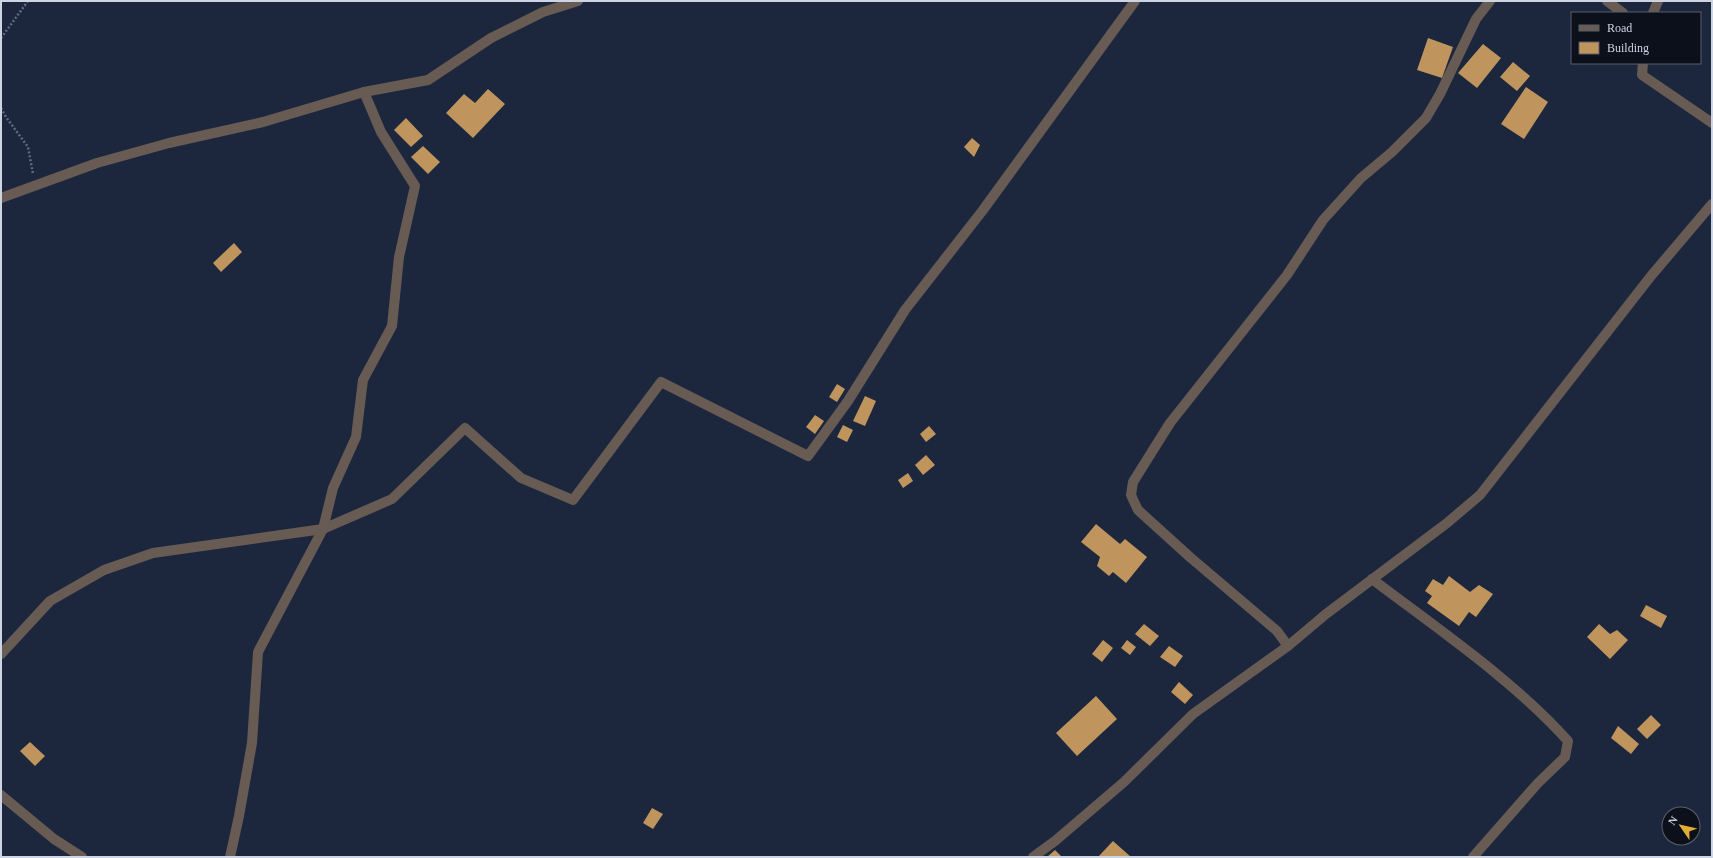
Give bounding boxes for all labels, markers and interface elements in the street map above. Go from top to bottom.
legend [1571,12,1701,64]
text: Road [1607,21,1632,35]
text: Building [1607,41,1649,55]
north arrow [1661,806,1701,846]
text: N [1666,814,1680,827]

